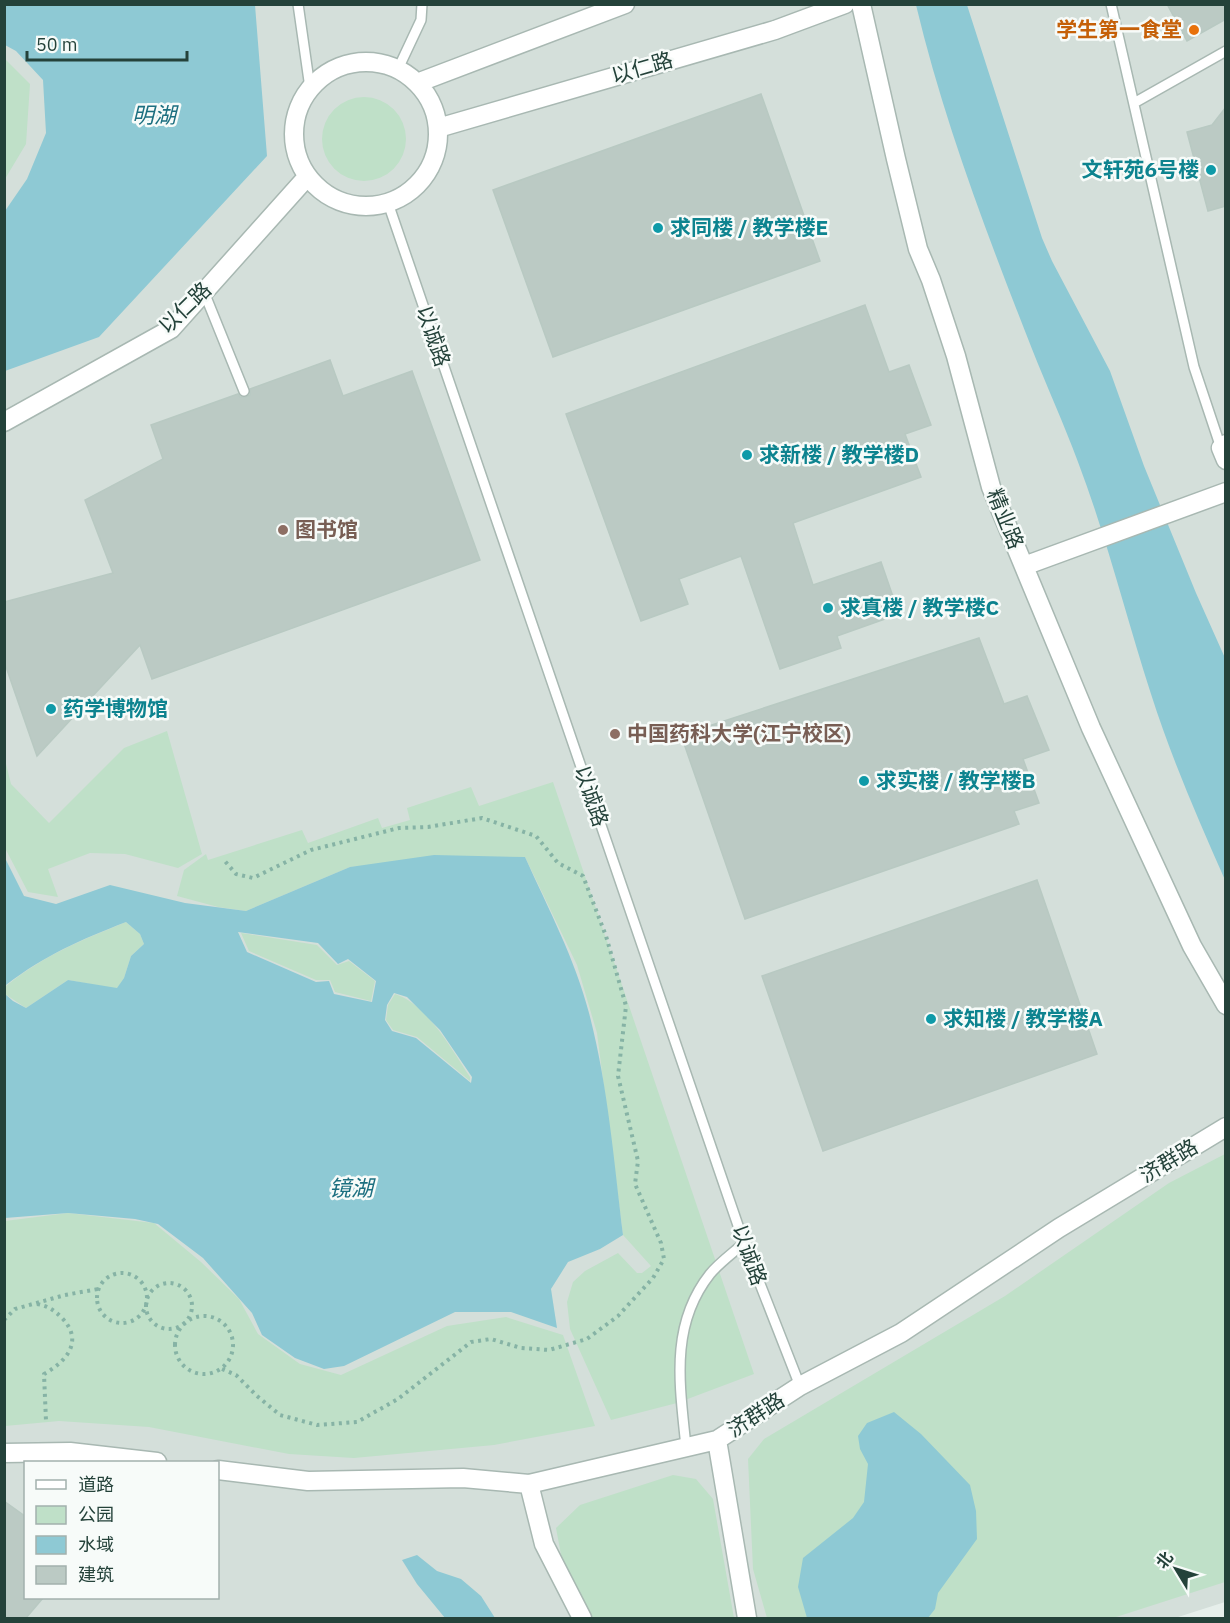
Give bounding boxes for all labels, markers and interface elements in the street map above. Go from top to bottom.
place label: 学生第一食堂 [1056,15,1182,43]
marker: 学生第一食堂 [1187,23,1201,37]
scale bar [27,24,188,62]
text: 50 m [36,33,78,56]
street label: 以仁路 [608,45,676,89]
water label: 明湖 [132,100,179,129]
place label: 文轩苑6号楼 [1081,155,1199,183]
marker: 文轩苑6号楼 [1204,163,1218,177]
place label: 求同楼 / 教学楼E [670,213,828,241]
marker: 求同楼 / 教学楼E [651,221,665,235]
street label: 以仁路 [152,275,217,339]
street label: 以诚路 [410,301,457,370]
place label: 求新楼 / 教学楼D [759,440,919,468]
marker: 求新楼 / 教学楼D [740,448,754,462]
street label: 精业路 [981,484,1031,553]
place label: 图书馆 [295,515,358,543]
marker: 图书馆 [276,523,290,537]
place label: 求真楼 / 教学楼C [840,593,1000,621]
marker: 求真楼 / 教学楼C [821,601,835,615]
place label: 药学博物馆 [63,694,168,722]
marker: 药学博物馆 [44,702,58,716]
place label: 中国药科大学(江宁校区) [627,719,851,747]
marker: 中国药科大学(江宁校区) [608,727,622,741]
street label: 以诚路 [568,761,615,830]
place label: 求实楼 / 教学楼B [876,766,1036,794]
marker: 求实楼 / 教学楼B [857,774,871,788]
place label: 求知楼 / 教学楼A [943,1004,1103,1032]
marker: 求知楼 / 教学楼A [924,1012,938,1026]
street label: 济群路 [1134,1132,1203,1188]
water label: 镜湖 [329,1173,376,1202]
street label: 以诚路 [726,1220,774,1289]
street label: 济群路 [721,1385,789,1443]
legend [24,1461,219,1599]
text: 道路 [78,1473,114,1496]
text: 公园 [78,1503,114,1526]
text: 水域 [78,1533,114,1556]
north arrow [1146,1539,1206,1599]
text: 北 [1151,1547,1177,1572]
text: 建筑 [78,1563,114,1586]

